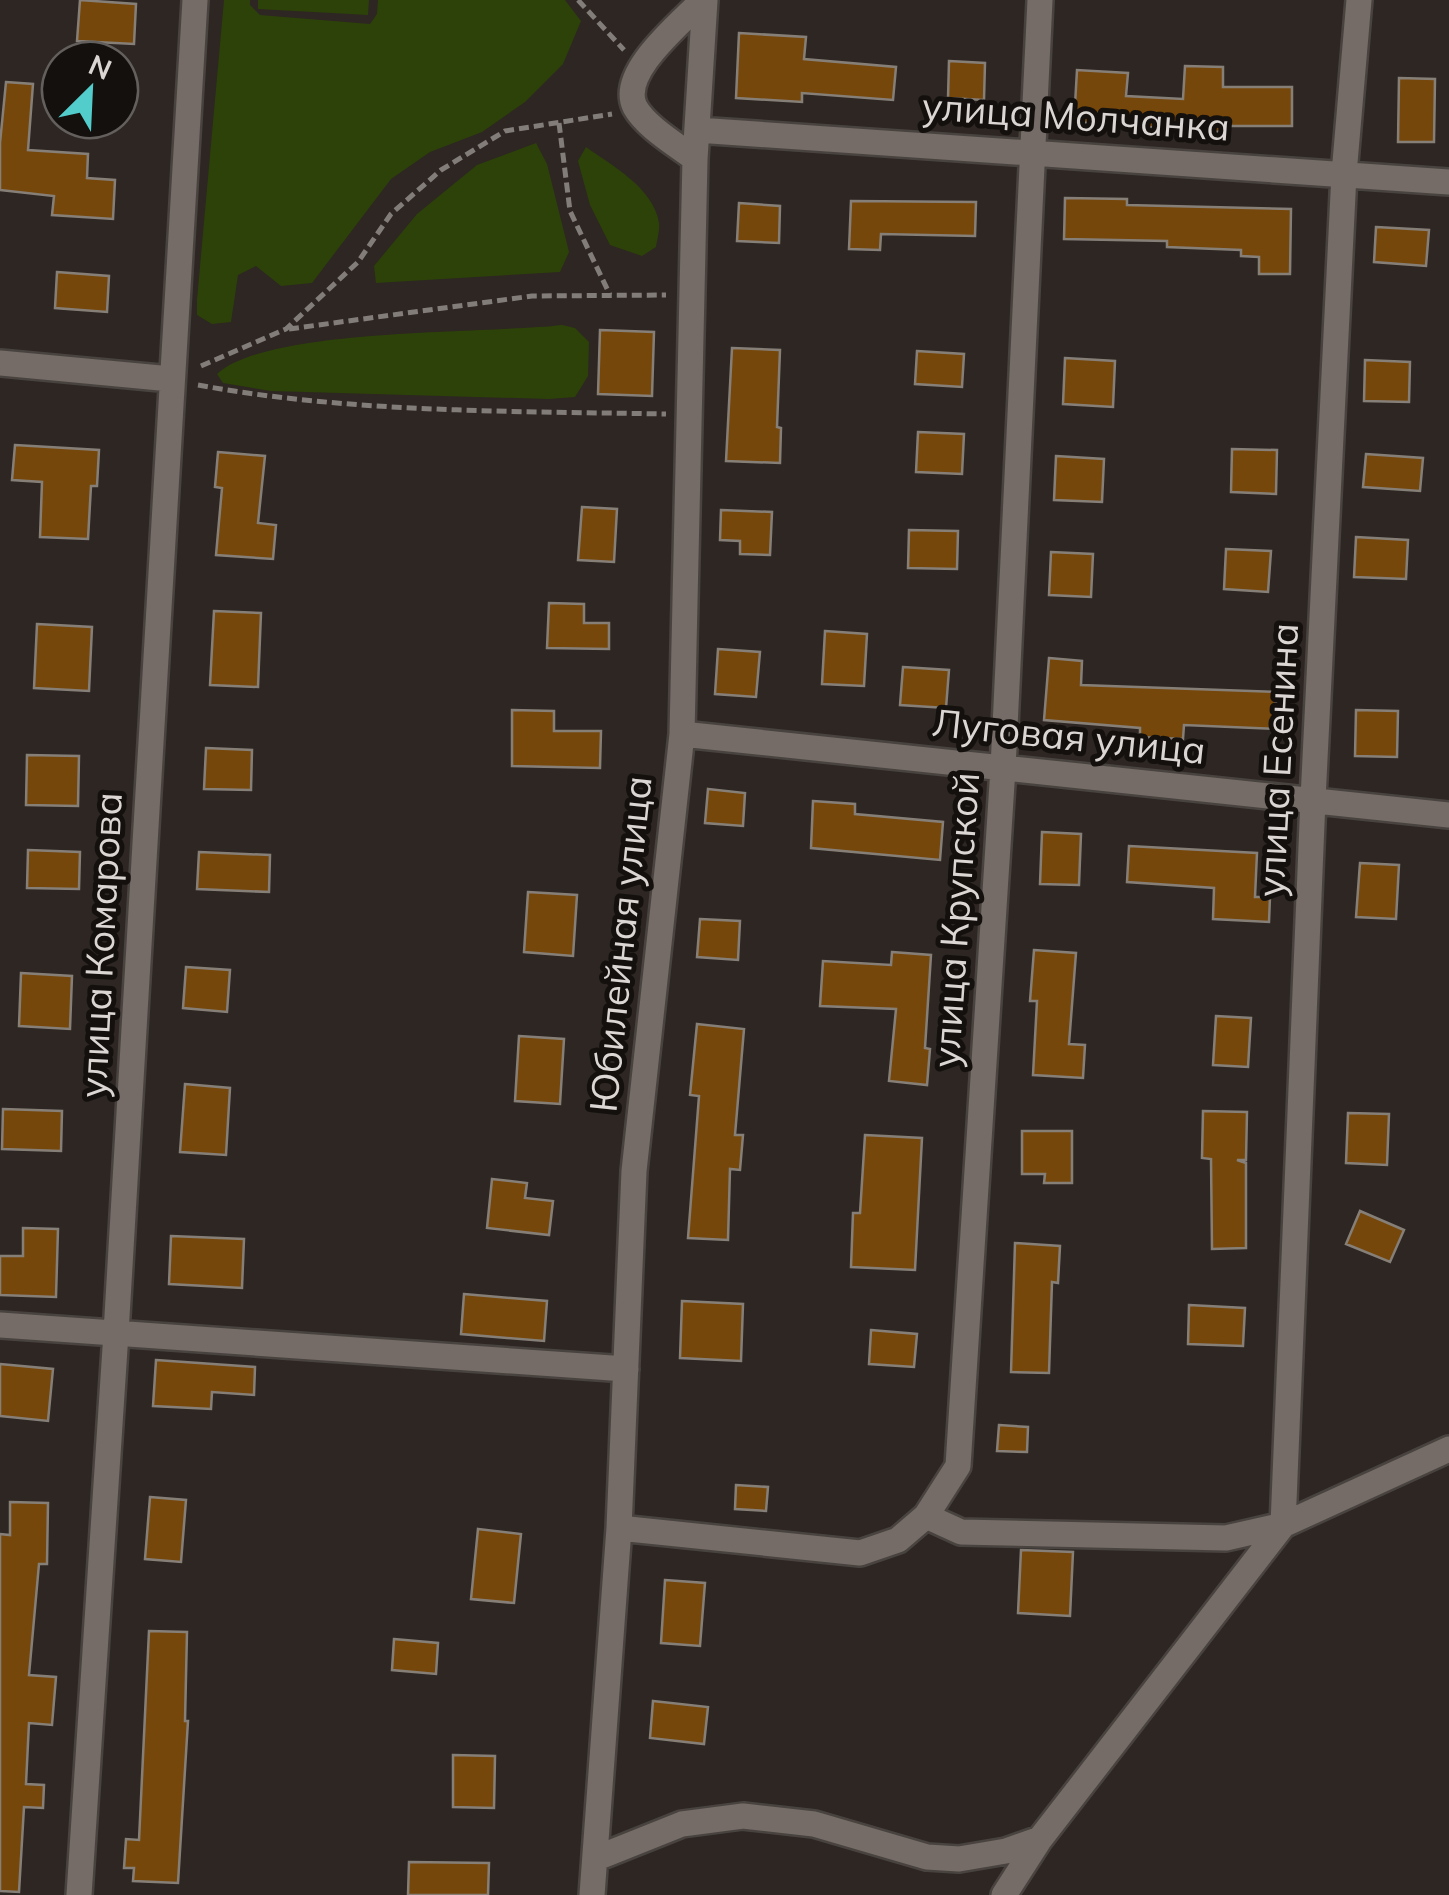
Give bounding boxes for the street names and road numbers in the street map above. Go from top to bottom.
street label: улица Молчанка [921,81,1231,151]
street label: улица Есенина [1246,622,1308,898]
street label: Луговая улица [930,698,1208,774]
street label: улица Крупской [921,771,989,1069]
street label: Юбилейная улица [578,773,662,1114]
street label: улица Комарова [68,791,132,1099]

